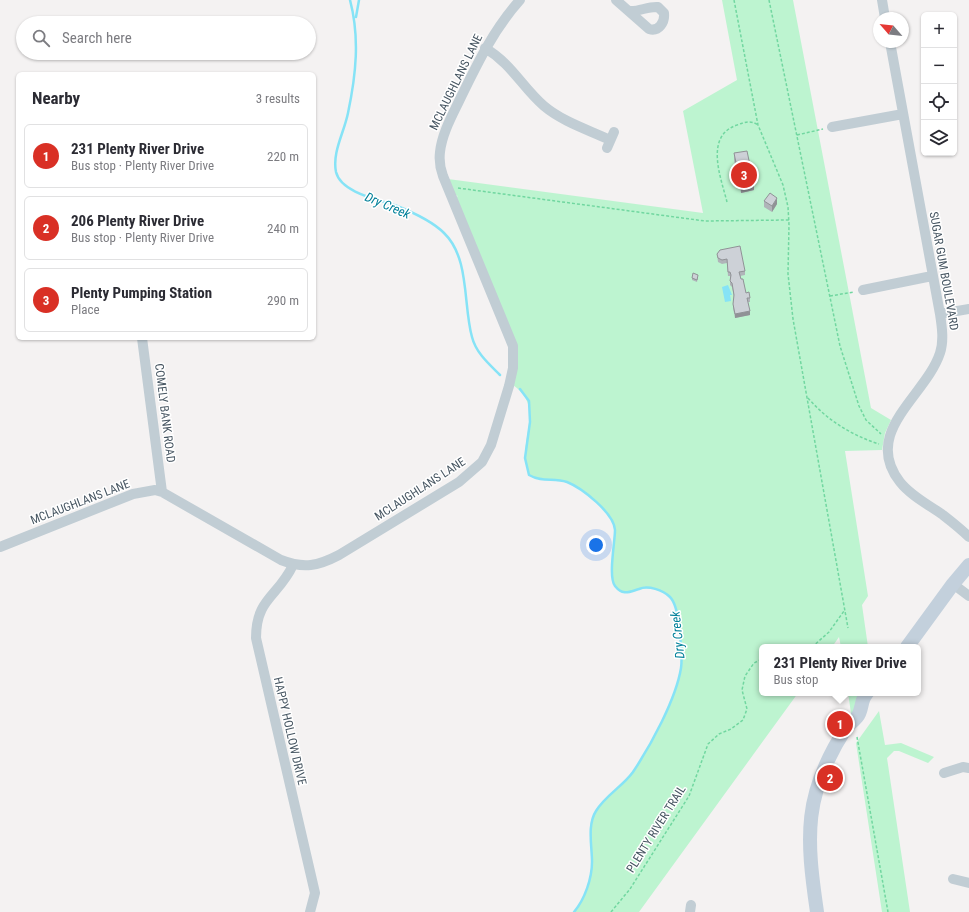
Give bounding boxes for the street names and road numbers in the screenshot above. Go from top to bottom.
street label: MCLAUGHLANS LANE [427,32,485,132]
street label: SUGAR GUM BOULEVARD [927,211,961,332]
street label: COMELY BANK ROAD [152,363,178,464]
street label: MCLAUGHLANS LANE [372,455,468,523]
street label: MCLAUGHLANS LANE [28,477,132,527]
street label: HAPPY HOLLOW DRIVE [271,676,309,786]
street label: PLENTY RIVER TRAIL [624,783,689,875]

